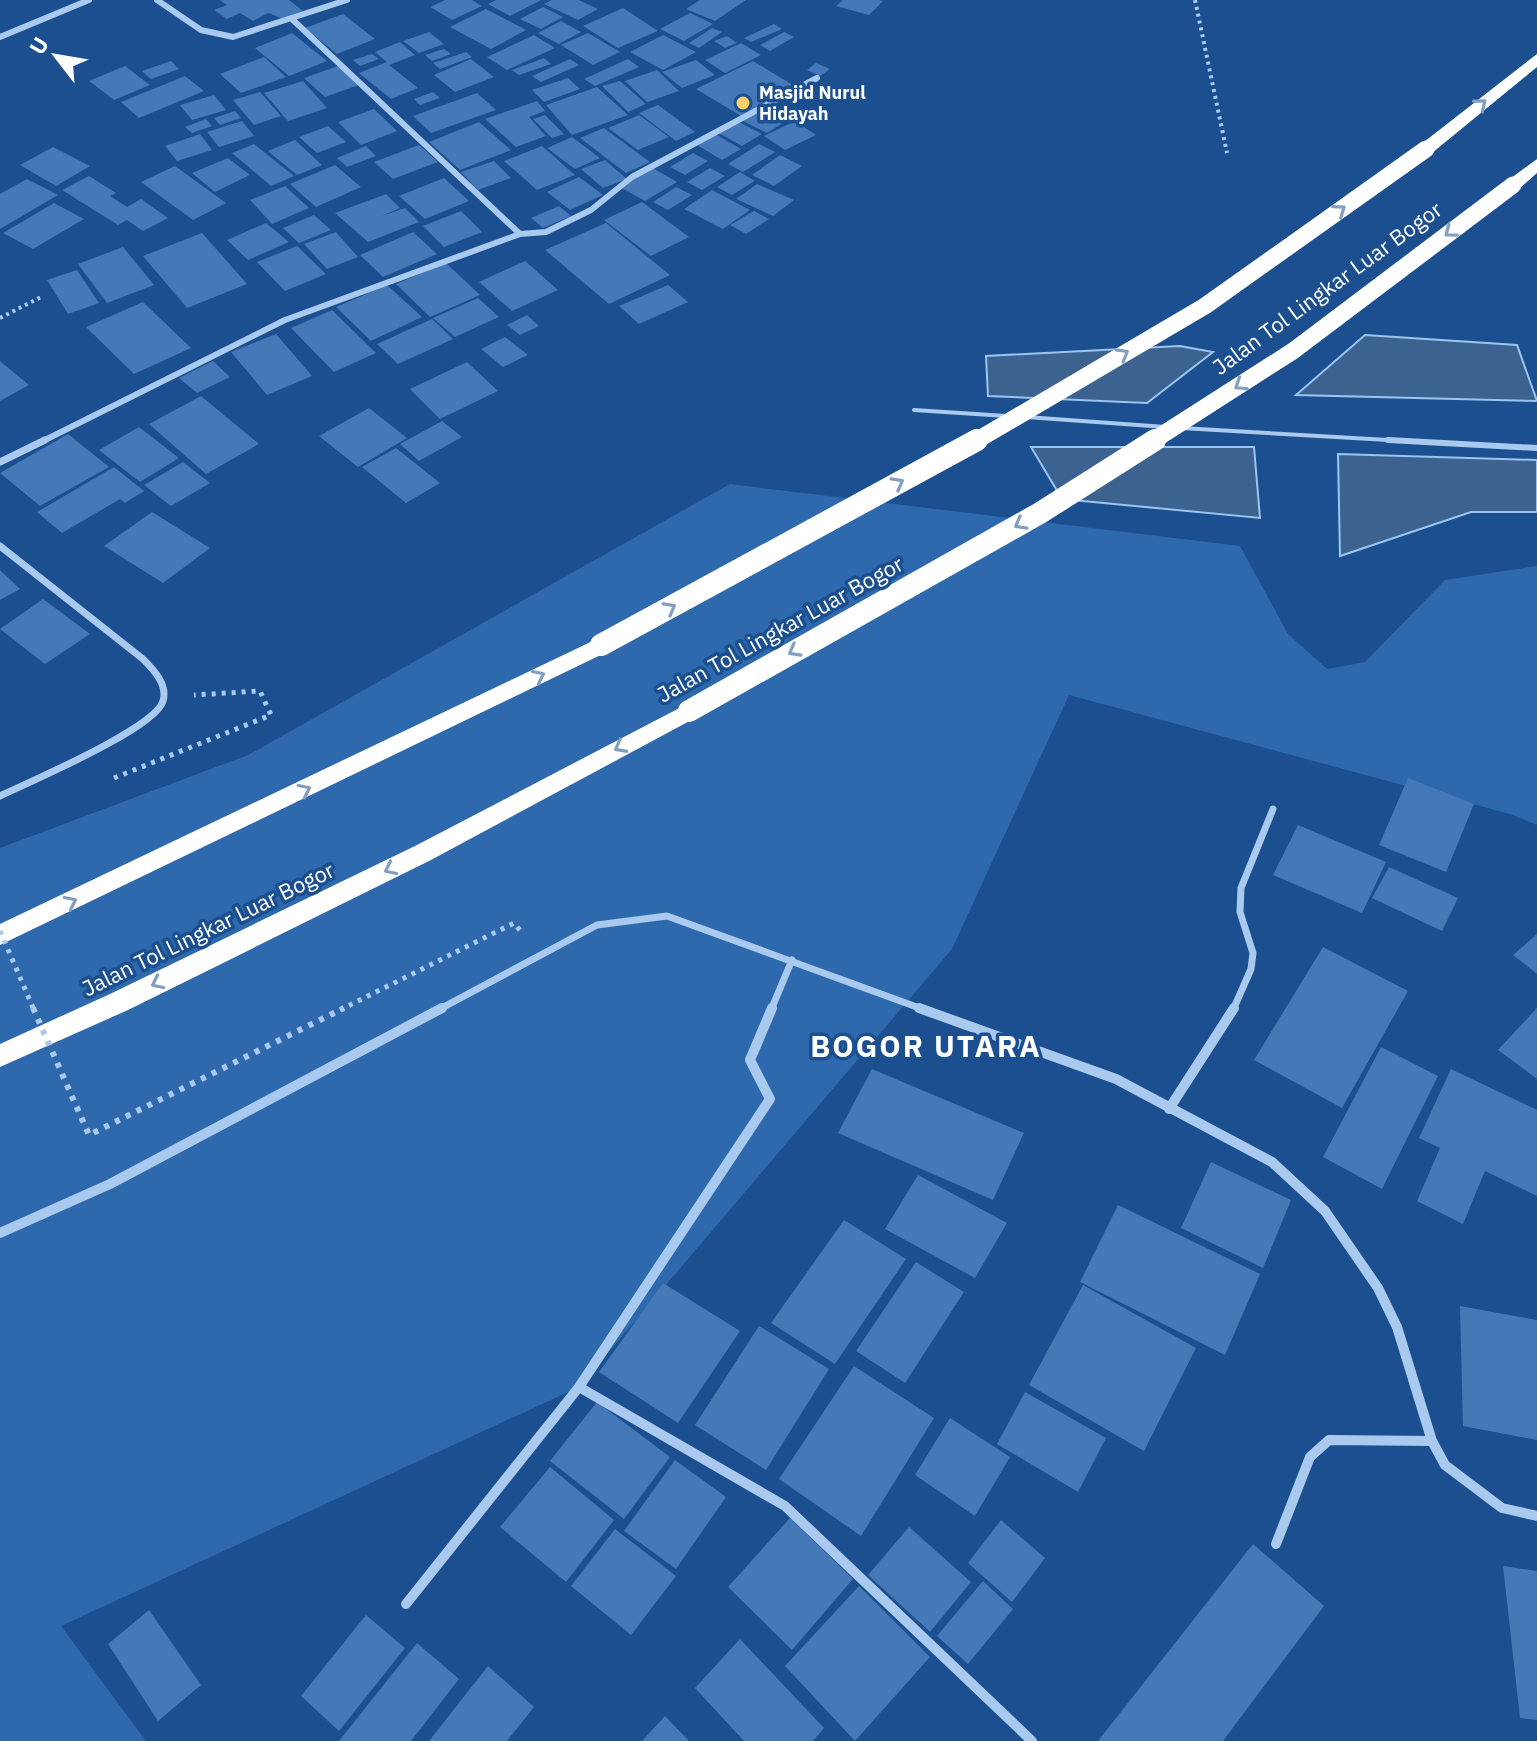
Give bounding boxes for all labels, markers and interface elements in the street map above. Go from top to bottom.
north arrow [16,16,96,96]
text: U [22,31,55,59]
place label: Masjid Nurul Hidayah [759,81,866,125]
marker: Masjid Nurul Hidayah [734,94,752,112]
one-way arrow [1472,99,1486,114]
street label: Jalan Tol Lingkar Luar Bogor [1206,194,1447,381]
one-way arrow [1331,205,1345,220]
one-way arrow [1445,223,1459,237]
one-way arrow [1114,348,1129,364]
one-way arrow [1234,375,1249,390]
one-way arrow [889,477,904,493]
one-way arrow [1015,514,1029,530]
street label: Jalan Tol Lingkar Luar Bogor [652,549,908,708]
one-way arrow [661,602,676,618]
one-way arrow [788,641,803,657]
one-way arrow [531,670,545,686]
one-way arrow [614,738,628,753]
one-way arrow [297,784,312,800]
street label: Jalan Tol Lingkar Luar Bogor [77,855,339,1002]
one-way arrow [384,859,399,875]
one-way arrow [63,896,77,912]
one-way arrow [150,974,165,989]
district label: BOGOR UTARA [810,1026,1042,1065]

